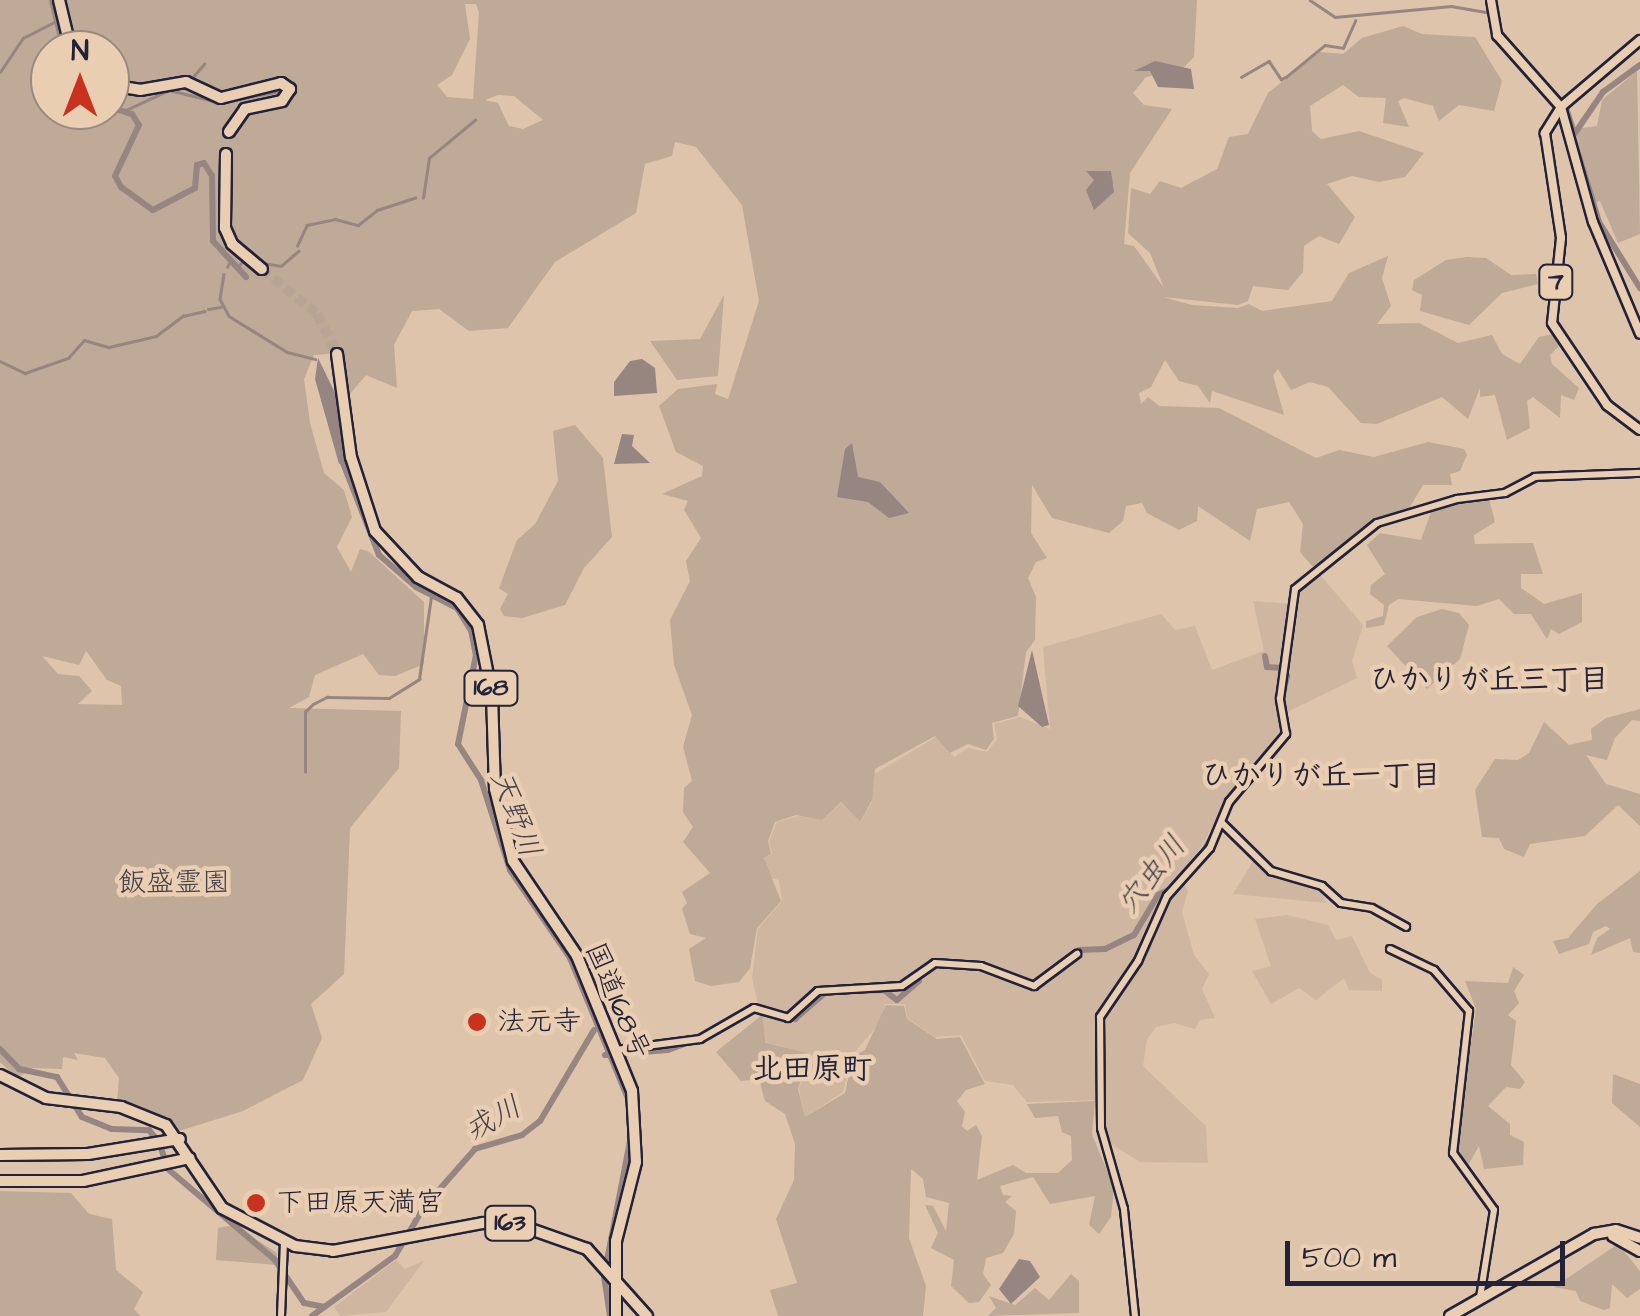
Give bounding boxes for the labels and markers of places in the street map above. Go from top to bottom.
place label: 法元寺 [497,1005,581,1039]
marker: 法元寺 [466,1011,488,1033]
place label: 下田原天満宮 [276,1186,444,1220]
marker: 下田原天満宮 [245,1192,267,1214]

